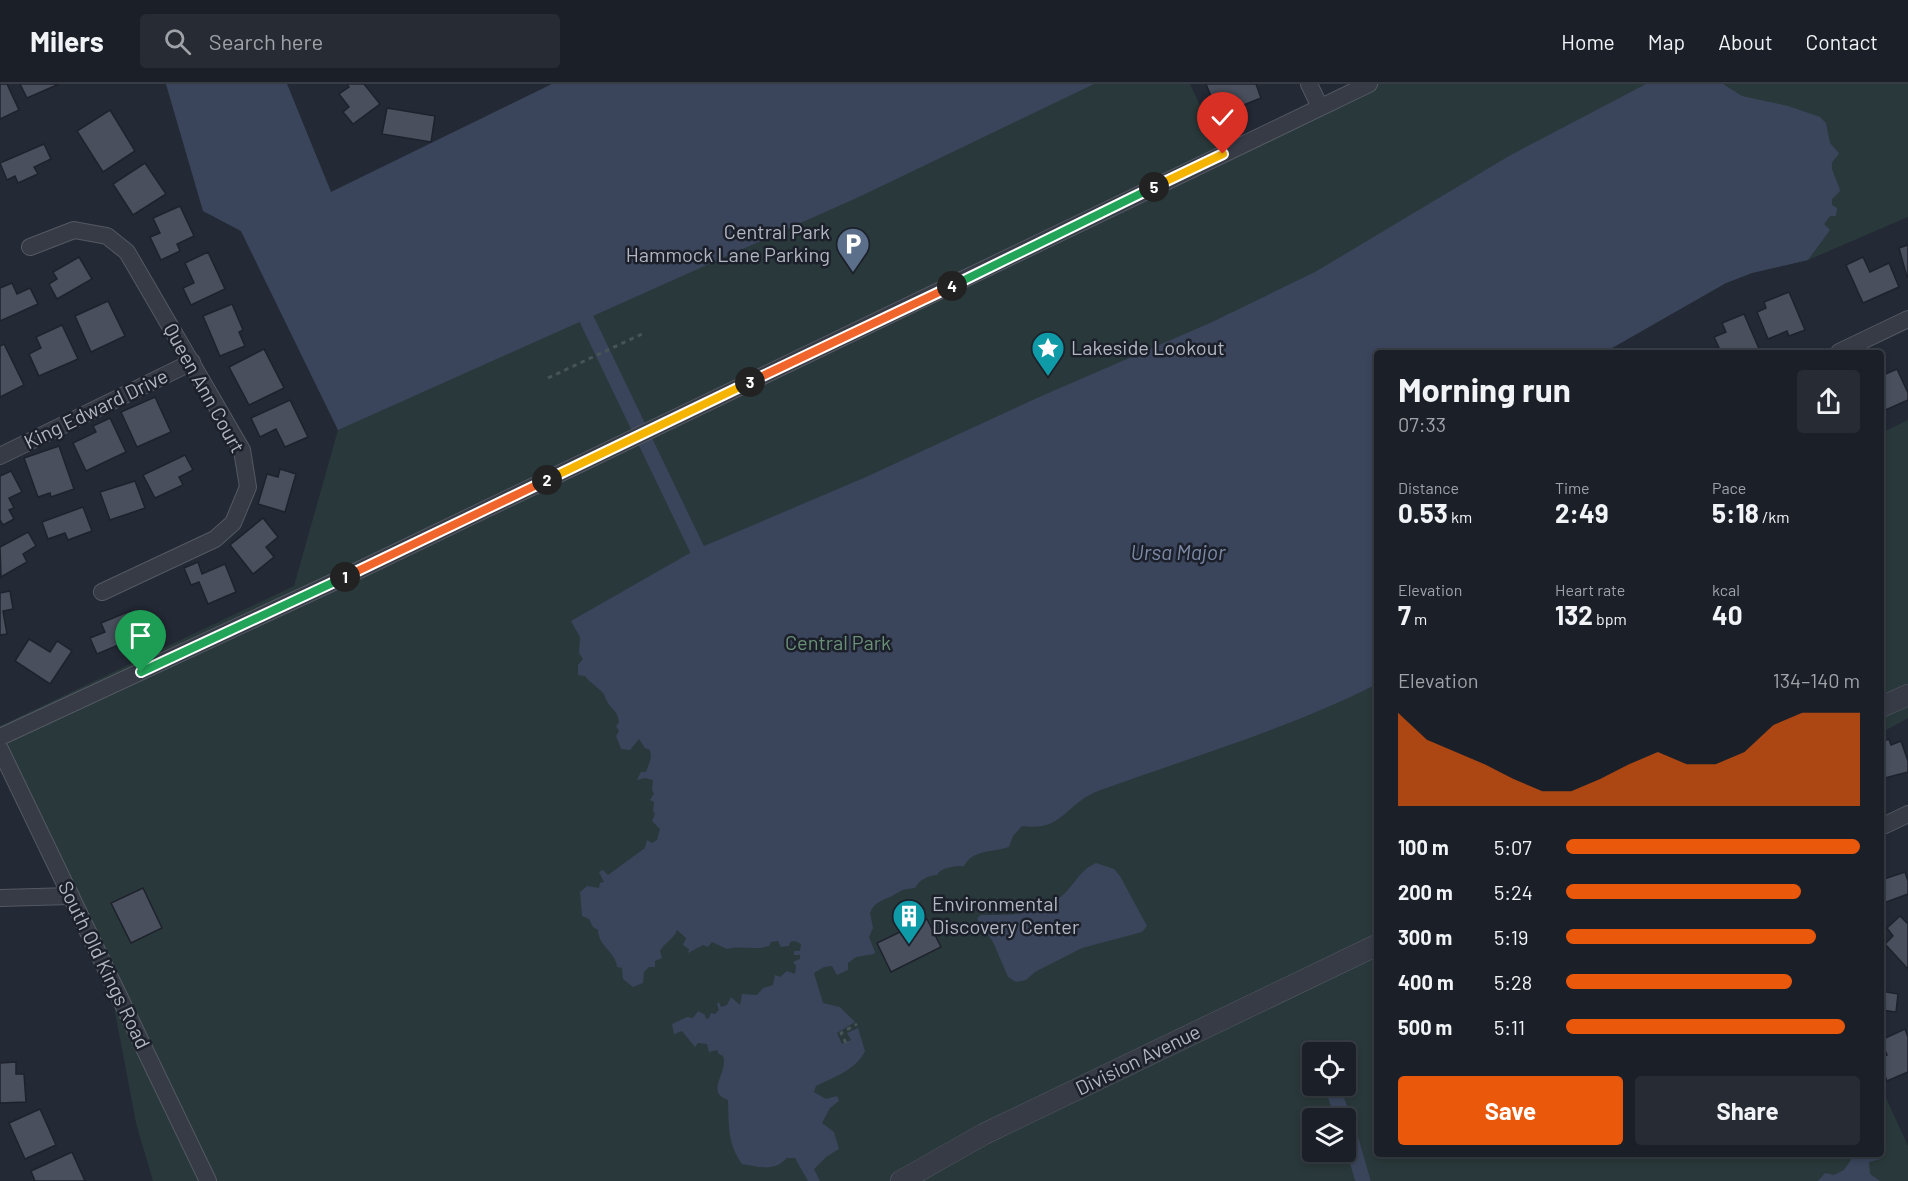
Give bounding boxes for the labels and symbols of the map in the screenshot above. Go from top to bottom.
pin [1197,92,1248,154]
pin: 5 [1139,172,1169,202]
place label: Central Park Hammock Lane Parking [626,219,830,266]
parking icon: Central Park Hammock Lane Parking [835,226,871,273]
pin: 4 [937,271,967,301]
street label: Queen Ann Court [159,318,250,457]
place icon: Lakeside Lookout [1030,330,1066,377]
place label: Lakeside Lookout [1071,335,1225,359]
street label: King Edward Drive [20,363,171,453]
pin: 3 [735,367,765,397]
pin: 2 [532,465,562,495]
water label: Ursa Major [1131,539,1226,564]
pin: 1 [330,562,360,592]
pin [115,610,166,672]
park label: Central Park [785,630,891,654]
street label: South Old Kings Road [54,877,156,1052]
place label: Environmental Discovery Center [932,891,1079,938]
building icon: Environmental Discovery Center [891,898,927,945]
street label: Division Avenue [1071,1018,1204,1100]

